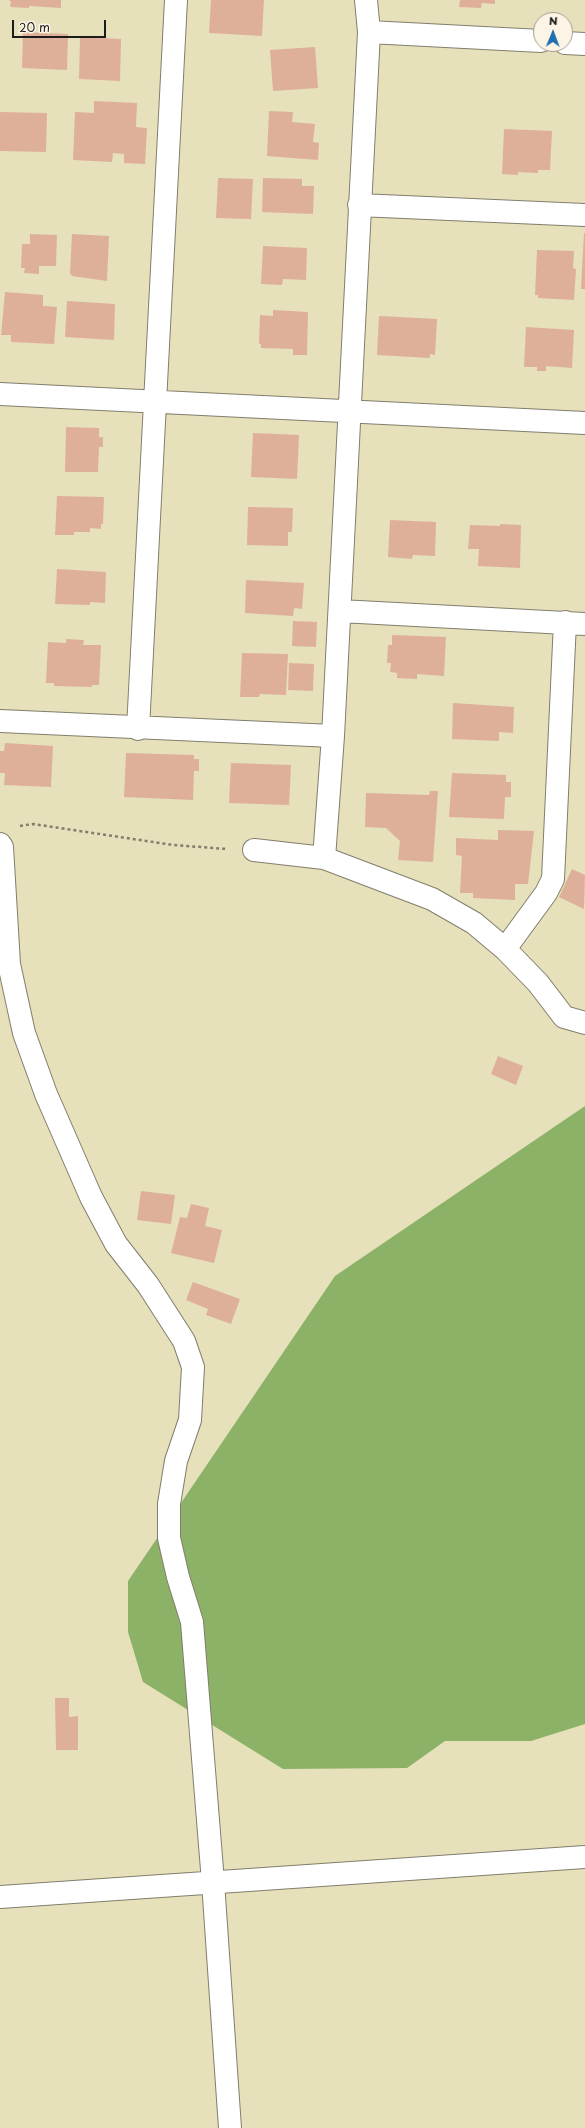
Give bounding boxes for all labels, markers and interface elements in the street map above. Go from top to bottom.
scale bar [14,12,108,38]
north arrow [533,12,573,52]
text: N [549,12,558,29]
text: 20 m [19,18,50,36]

